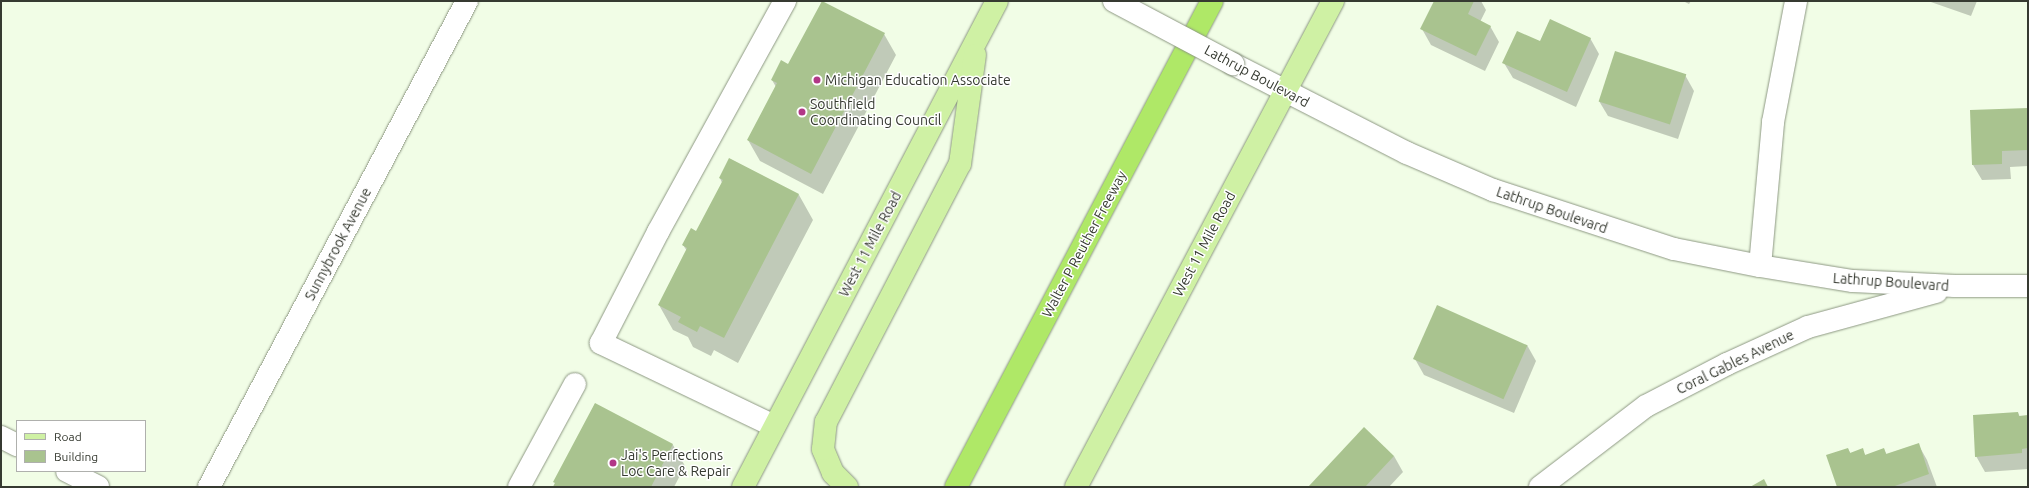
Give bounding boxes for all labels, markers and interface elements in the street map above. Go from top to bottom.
street label: Lathrup Boulevard [1202,41,1312,111]
place label: Michigan Education Associate [825,72,1011,88]
marker: Michigan Education Associate [812,75,822,85]
place label: Southfield Coordinating Council [810,96,942,128]
marker: Southfield Coordinating Council [797,107,807,117]
street label: Walter P Reuther Freeway [1038,168,1130,320]
street label: Lathrup Boulevard [1494,183,1610,237]
street label: Sunnybrook Avenue [301,185,375,303]
street label: West 11 Mile Road [835,189,905,299]
street label: West 11 Mile Road [1169,189,1239,299]
street label: Lathrup Boulevard [1832,270,1950,294]
street label: Coral Gables Avenue [1674,326,1796,398]
legend [16,420,146,472]
text: Road [54,430,82,443]
place label: Jai's Perfections Loc Care & Repair [621,447,731,480]
text: Building [54,450,98,463]
marker: Jai's Perfections Loc Care & Repair [608,458,618,468]

